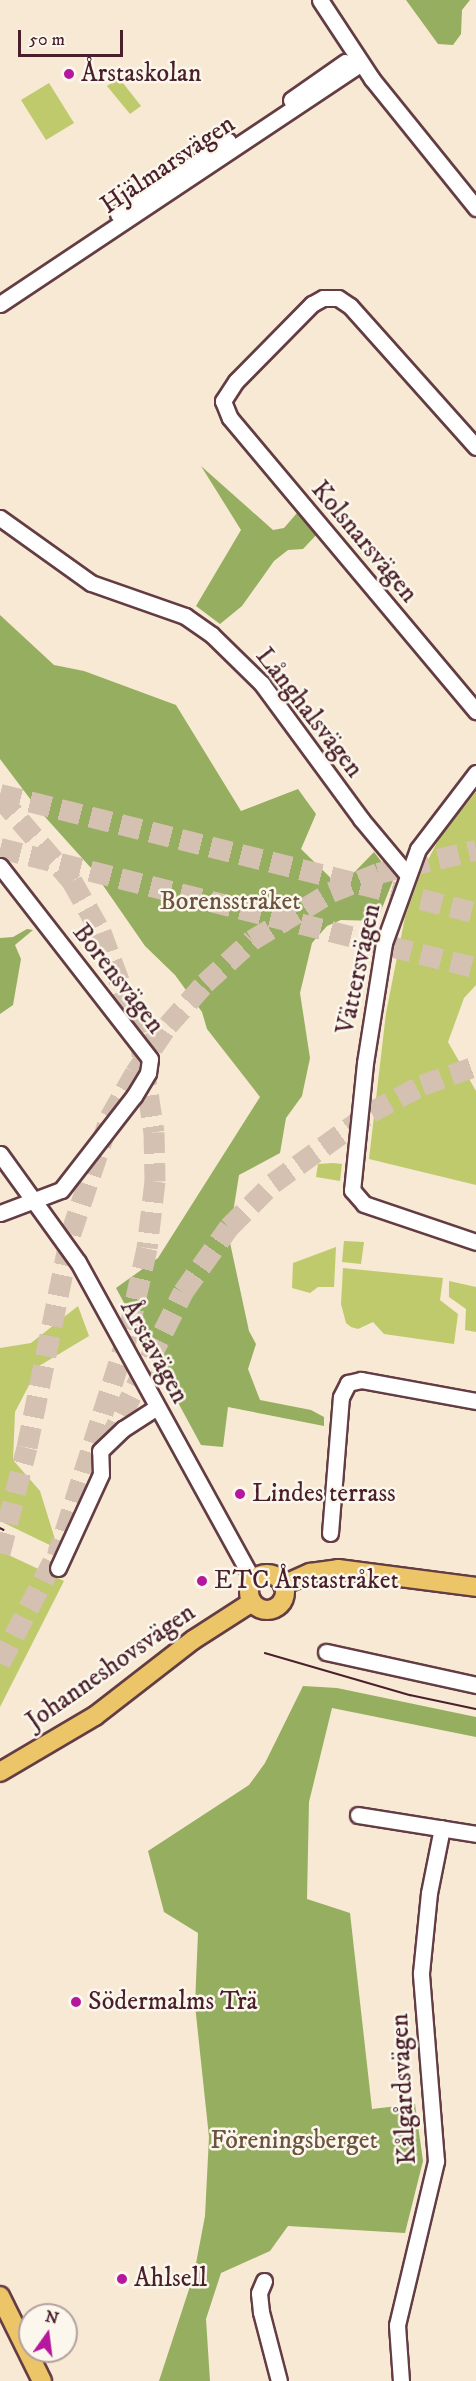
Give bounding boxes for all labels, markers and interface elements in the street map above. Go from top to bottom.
scale bar [21,18,126,56]
text: 50 m [29,29,65,51]
place label: Årstaskolan [81,58,202,90]
marker: Årstaskolan [62,67,76,81]
street label: Hjälmarsvägen [95,109,241,221]
street label: Kolsnarsvägen [304,475,424,609]
street label: Långhalsvägen [248,642,370,784]
park label: Borensstråket [159,886,301,918]
street label: Vättersvägen [330,901,388,1037]
street label: Borensvägen [65,918,171,1040]
street label: Årstavägen [113,1295,195,1409]
place label: Lindes terrass [252,1478,396,1510]
marker: Lindes terrass [233,1487,247,1501]
place label: ETC Årstastråket [214,1565,399,1597]
marker: ETC Årstastråket [195,1574,209,1588]
street label: Johanneshovsvägen [20,1597,202,1737]
place label: Södermalms Trä [88,1986,258,2018]
marker: Södermalms Trä [69,1995,83,2009]
street label: Kålgårdsvägen [384,2013,424,2165]
park label: Föreningsberget [210,2125,378,2157]
place label: Ahlsell [134,2263,207,2295]
marker: Ahlsell [115,2272,129,2286]
north arrow [18,2303,78,2363]
text: N [43,2306,61,2329]

